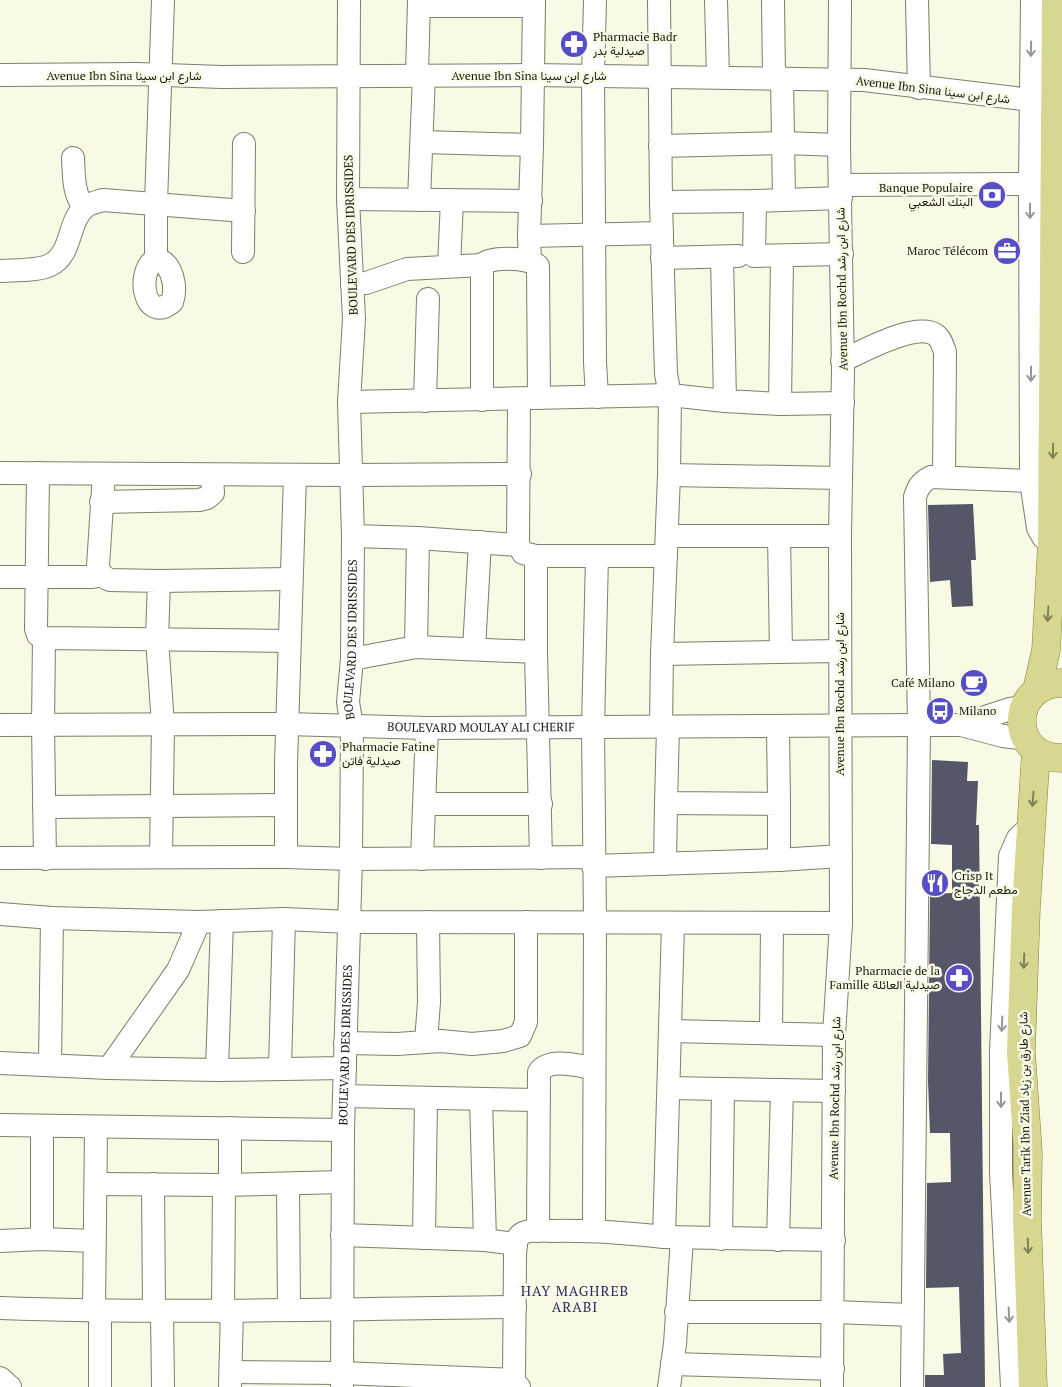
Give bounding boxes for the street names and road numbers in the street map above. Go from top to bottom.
street label: Avenue Ibn Sina شارع ابن سينا [46,68,202,85]
street label: Avenue Ibn Sina شارع ابن سينا [451,68,607,85]
street label: Avenue Ibn Sina شارع ابن سينا [855,73,1011,108]
street label: BOULEVARD DES IDRISSIDES [340,155,361,316]
street label: Avenue Ibn Rochd شارع ابن رشد [833,207,852,371]
street label: BOULEVARD DES IDRISSIDES [340,559,360,721]
street label: Avenue Ibn Rochd شارع ابن رشد [832,612,849,776]
street label: BOULEVARD MOULAY ALI CHERIF [387,719,575,735]
street label: BOULEVARD DES IDRISSIDES [335,964,355,1126]
street label: Avenue Tarik Ibn Ziad شارع طارق بن زياد [1015,1011,1036,1217]
street label: Avenue Ibn Rochd شارع ابن رشد [826,1016,845,1180]

